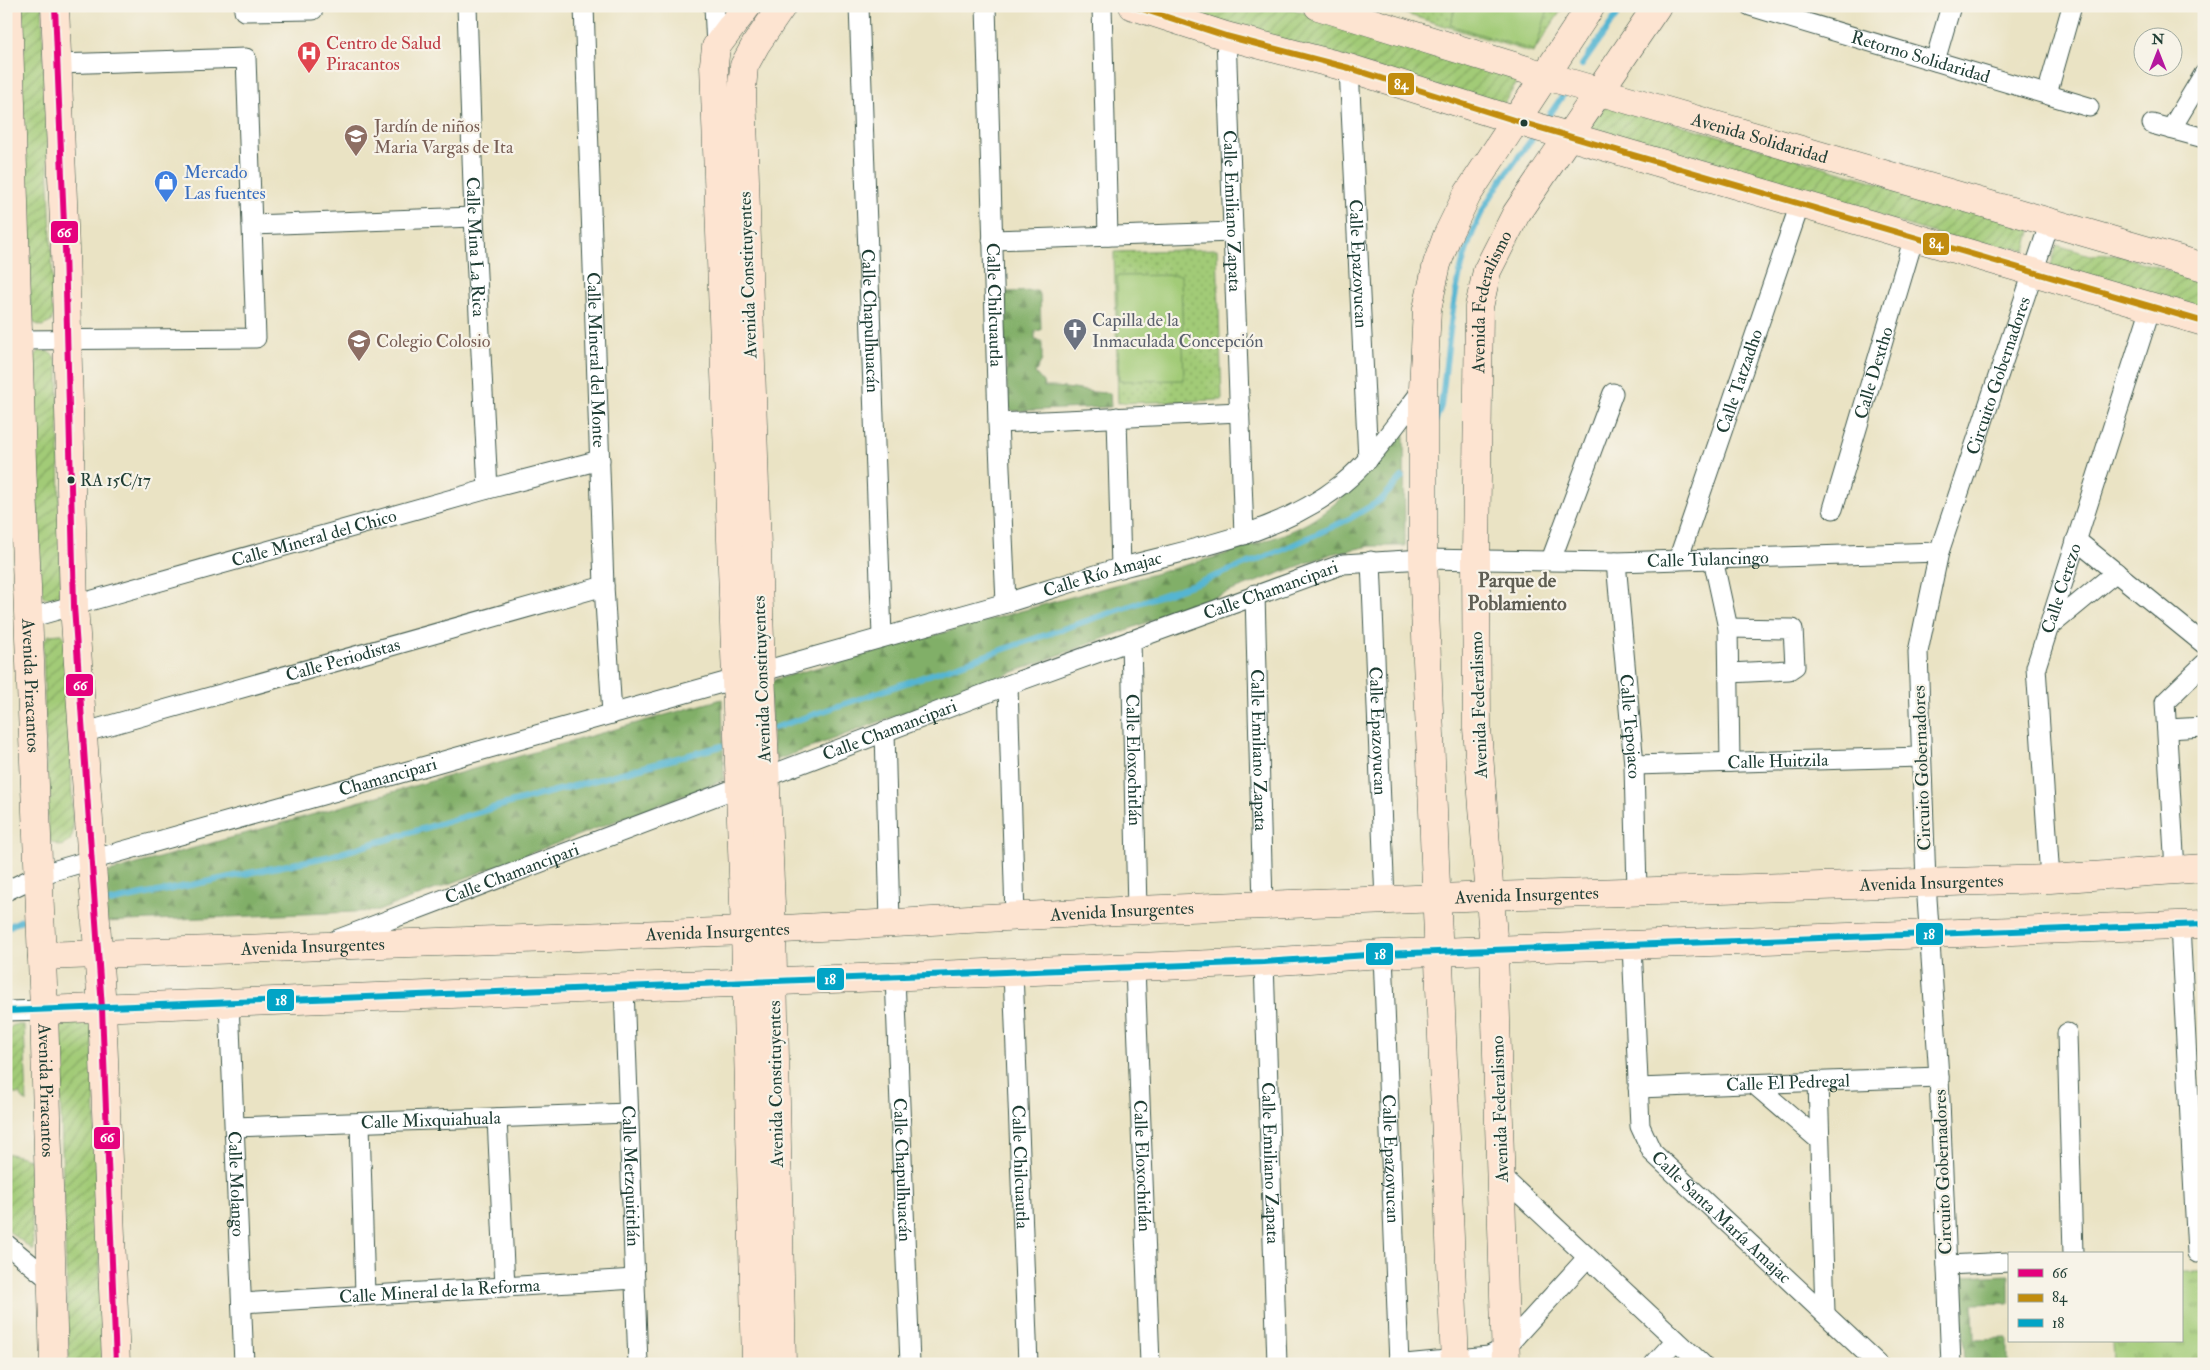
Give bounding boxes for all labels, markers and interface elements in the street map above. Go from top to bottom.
street label: Retorno Solidaridad [1848,25,1993,88]
north arrow [2132,28,2182,78]
text: N [2151,31,2165,48]
place label: Centro de Salud Piracantos [326,32,441,76]
hospital icon: Centro de Salud Piracantos [296,40,322,74]
line badge: 84 [1387,72,1415,96]
text: 84 [1394,76,1410,93]
street label: Avenida Solidaridad [1688,107,1831,169]
place label: Jardín de niños Maria Vargas de Ita [373,115,514,159]
unlabelled marker [1519,118,1529,128]
school or university icon: Jardín de niños Maria Vargas de Ita [343,123,369,157]
street label: Calle Emiliano Zapata [1218,130,1247,293]
place label: Mercado Las fuentes [184,161,266,205]
shop icon: Mercado Las fuentes [153,169,179,203]
street label: Calle Mina La Rica [461,176,491,318]
street label: Avenida Constituyentes [734,191,762,360]
street label: Calle Epazoyucan [1344,199,1373,329]
line badge: 66 [50,220,79,244]
text: 66 [57,224,72,241]
street label: Avenida Federalismo [1467,226,1517,375]
line badge: 84 [1922,232,1950,256]
text: 84 [1929,235,1945,252]
street label: Calle Chilcuautla [981,242,1008,368]
street label: Calle Chapulhuacán [856,248,885,393]
street label: Calle Mineral del Monte [582,272,611,448]
street label: Circuito Gobernadores [1961,294,2036,458]
place label: Capilla de la Inmaculada Concepción [1092,309,1263,353]
church icon: Capilla de la Inmaculada Concepción [1062,317,1088,351]
street label: Calle Dextho [1849,324,1898,422]
street label: Calle Tatzadho [1711,326,1768,436]
school or university icon: Colegio Colosio [346,328,372,362]
place label: Colegio Colosio [376,330,491,353]
place label: RA 15C/17 [80,470,151,491]
marker: RA 15C/17 [66,475,76,485]
street label: Calle Mineral del Chico [229,504,400,572]
street label: Calle Cerezo [2036,540,2086,636]
street label: Calle Río Amajac [1040,546,1164,602]
street label: Calle Tulancingo [1647,546,1770,573]
street label: Calle Chamancipari [1200,555,1341,625]
district label: Parque de Poblamiento [1467,568,1567,616]
street label: Avenida Constituyentes [748,595,776,764]
street label: Avenida Piracantos [17,617,45,753]
street label: Avenida Federalismo [1465,631,1493,780]
street label: Calle Periodistas [283,632,403,687]
street label: Calle Epazoyucan [1364,666,1392,796]
street label: Calle Emiliano Zapata [1245,669,1273,832]
line badge: 66 [65,673,94,697]
street label: Calle Tepojaco [1614,673,1646,779]
text: 66 [73,677,88,694]
street label: Circuito Gobernadores [1908,685,1936,851]
street label: Calle Chamancipari [819,694,960,766]
street label: Calle Eloxochitlán [1121,694,1147,826]
street label: Calle Huitzila [1727,748,1829,774]
street label: Chamancipari [336,752,439,801]
street label: Calle Chamancipari [441,837,582,909]
street label: Avenida Insurgentes [1858,869,2004,896]
street label: Avenida Insurgentes [1453,881,1599,909]
street label: Avenida Insurgentes [1048,896,1194,926]
street label: Avenida Insurgentes [644,917,790,946]
line badge: 18 [1915,922,1944,946]
text: 18 [1923,926,1935,943]
street label: Avenida Insurgentes [239,932,385,960]
line badge: 18 [1365,942,1394,966]
text: 18 [1374,946,1386,963]
line badge: 18 [816,967,845,991]
text: 18 [824,971,836,988]
line badge: 18 [266,988,295,1012]
text: 18 [275,992,287,1009]
street label: Avenida Constituyentes [763,1000,789,1169]
street label: Avenida Piracantos [33,1022,60,1158]
street label: Avenida Federalismo [1486,1035,1514,1184]
street label: Calle El Pedregal [1726,1069,1851,1096]
street label: Calle Emiliano Zapata [1256,1082,1285,1245]
street label: Circuito Gobernadores [1929,1089,1957,1255]
street label: Calle Epazoyucan [1377,1094,1405,1224]
street label: Calle Chapulhuacán [888,1097,917,1242]
street label: Calle Eloxochitlán [1129,1099,1156,1232]
street label: Calle Chilcuautla [1007,1104,1034,1230]
street label: Calle Metzquititlán [617,1105,645,1247]
street label: Calle Mixquiahuala [360,1106,502,1134]
line badge: 66 [93,1126,121,1150]
text: 66 [100,1129,115,1146]
street label: Calle Molango [223,1131,250,1237]
street label: Calle Santa María Amajac [1647,1146,1796,1288]
legend [2008,1252,2182,1342]
text: 66 [2052,1264,2069,1283]
street label: Calle Mineral de la Reforma [338,1273,541,1309]
text: 84 [2052,1288,2068,1307]
text: 18 [2052,1314,2064,1333]

